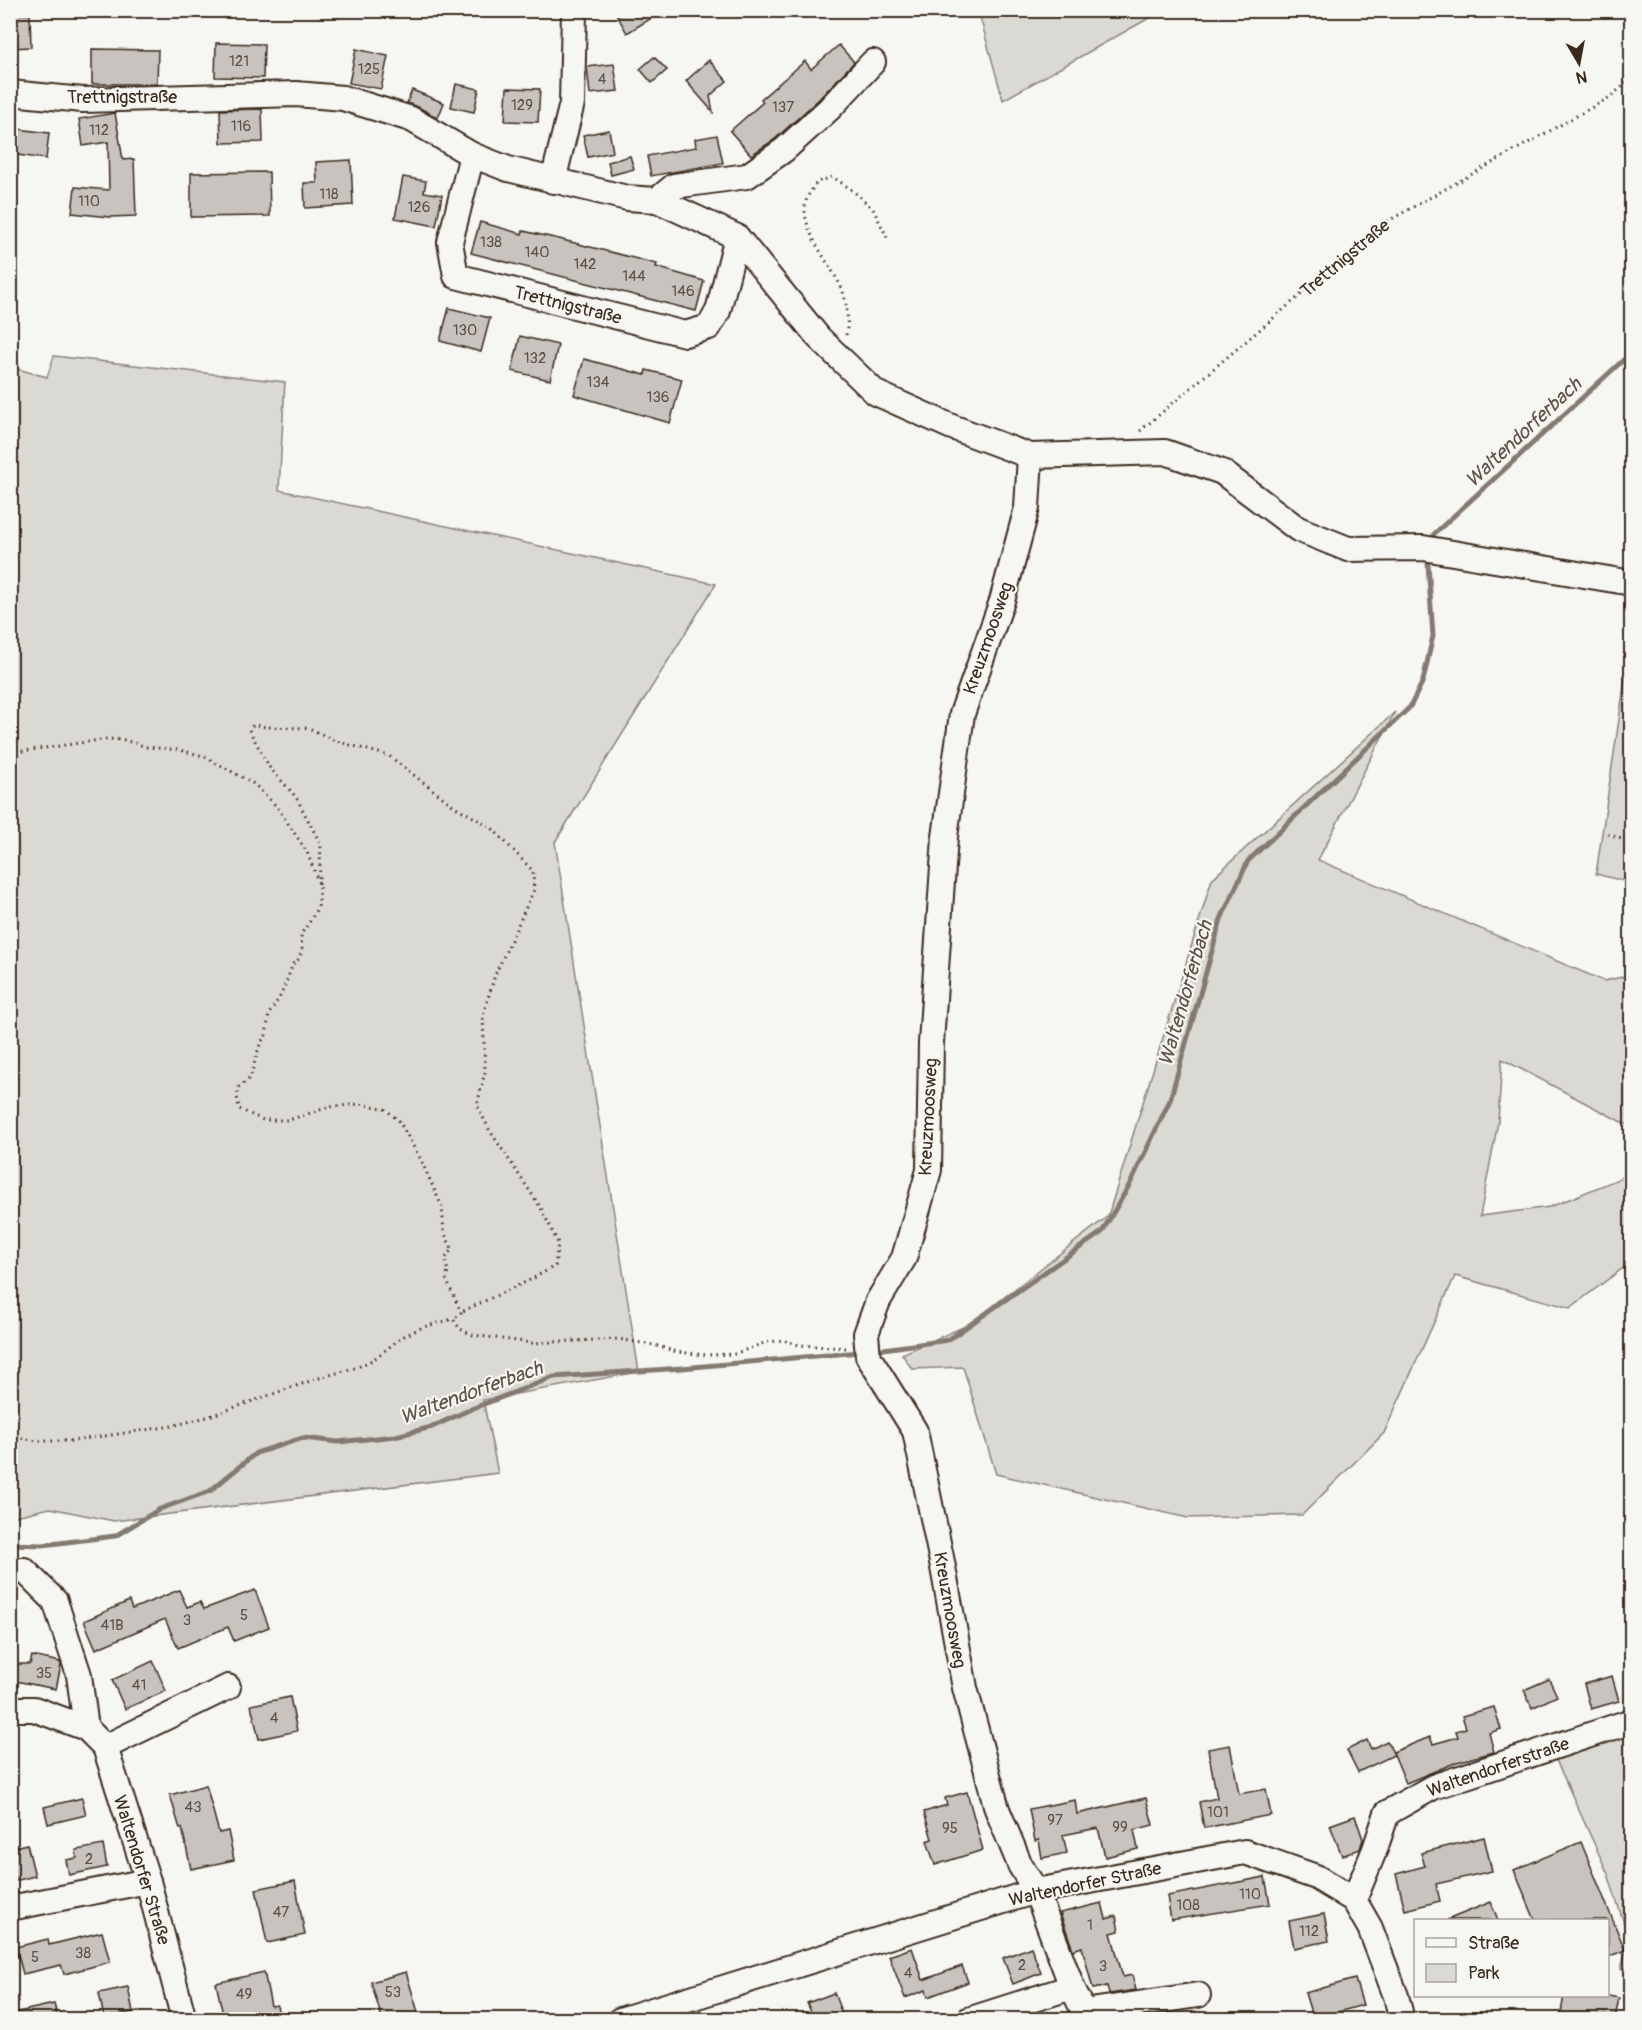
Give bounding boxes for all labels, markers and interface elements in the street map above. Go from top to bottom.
north arrow [1549,33,1609,93]
house number: 121 [229,52,249,71]
house number: 125 [358,60,380,79]
text: N [1574,66,1588,88]
house number: 4 [598,70,607,89]
street label: Trettnigstraße [67,86,177,109]
house number: 129 [511,96,533,115]
house number: 137 [772,98,794,117]
house number: 116 [231,117,251,136]
house number: 112 [89,121,109,140]
house number: 118 [319,185,339,204]
house number: 110 [78,192,100,211]
house number: 126 [408,198,430,217]
street label: Trettnigstraße [1296,214,1395,303]
house number: 138 [480,233,502,252]
house number: 140 [525,243,549,262]
house number: 142 [574,255,596,274]
house number: 144 [622,267,646,286]
street label: Trettnigstraße [512,281,624,330]
house number: 146 [671,282,695,301]
house number: 130 [453,321,477,340]
house number: 132 [524,349,546,368]
water label: Waltendorferbach [1460,371,1588,493]
house number: 134 [587,373,610,392]
house number: 136 [647,388,669,407]
street label: Kreuzmoosweg [958,579,1019,698]
water label: Waltendorferbach [1153,916,1219,1069]
street label: Kreuzmoosweg [914,1058,943,1176]
water label: Waltendorferbach [396,1355,547,1430]
street label: Kreuzmoosweg [928,1550,971,1670]
house number: 5 [240,1606,248,1625]
house number: 3 [183,1611,191,1630]
house number: 41B [100,1616,124,1635]
house number: 35 [36,1664,52,1683]
house number: 41 [132,1676,146,1695]
house number: 4 [270,1709,279,1728]
street label: Waltendorferstraße [1424,1732,1572,1803]
street label: Waltendorfer Straße [108,1793,175,1948]
house number: 43 [184,1798,202,1817]
house number: 101 [1207,1803,1229,1822]
house number: 97 [1047,1811,1063,1830]
house number: 99 [1112,1818,1128,1837]
house number: 95 [942,1819,958,1838]
house number: 2 [85,1850,93,1869]
street label: Waltendorfer Straße [1007,1857,1164,1912]
house number: 110 [1239,1885,1261,1904]
house number: 108 [1176,1896,1200,1915]
house number: 47 [273,1903,289,1922]
house number: 1 [1087,1916,1093,1935]
legend [1414,1919,1609,1997]
house number: 112 [1299,1922,1319,1941]
text: Straße [1468,1932,1519,1955]
house number: 38 [75,1944,91,1963]
house number: 5 [31,1948,39,1967]
house number: 2 [1018,1956,1026,1975]
house number: 3 [1099,1957,1107,1976]
text: Park [1468,1962,1500,1985]
house number: 4 [904,1964,913,1983]
house number: 53 [385,1983,401,2002]
house number: 49 [236,1985,252,2004]

